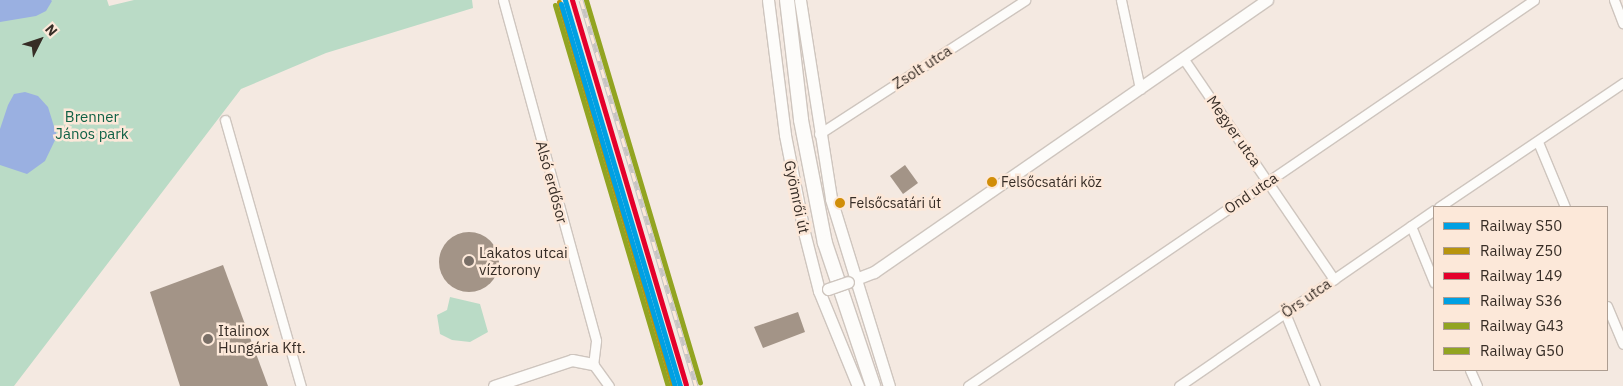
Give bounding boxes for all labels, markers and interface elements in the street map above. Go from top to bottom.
north arrow [15,15,65,65]
text: N [41,20,61,40]
street label: Zsolt utca [889,41,955,93]
street label: Megyer utca [1203,92,1265,170]
park label: Brenner János park [55,107,129,142]
street label: Alsó erdősor [532,139,572,225]
street label: Gyömrői út [780,159,814,235]
street label: Ond utca [1221,169,1281,217]
place label: Felsőcsatári köz [1001,174,1102,190]
marker: Felsőcsatári köz [987,177,997,187]
place label: Felsőcsatári út [849,195,941,211]
marker: Felsőcsatári út [835,198,845,208]
legend [1433,206,1608,371]
text: Railway S50 [1480,216,1562,235]
text: Railway Z50 [1480,241,1562,260]
place label: Lakatos utcai víztorony [479,243,568,278]
marker: Lakatos utcai víztorony [463,255,475,267]
text: Railway 149 [1480,266,1563,285]
street label: Örs utca [1278,274,1334,322]
text: Railway S36 [1480,291,1562,310]
text: Railway G43 [1480,316,1564,335]
place label: Italinox Hungária Kft. [218,321,306,356]
marker: Italinox Hungária Kft. [202,333,214,345]
text: Railway G50 [1480,341,1564,360]

